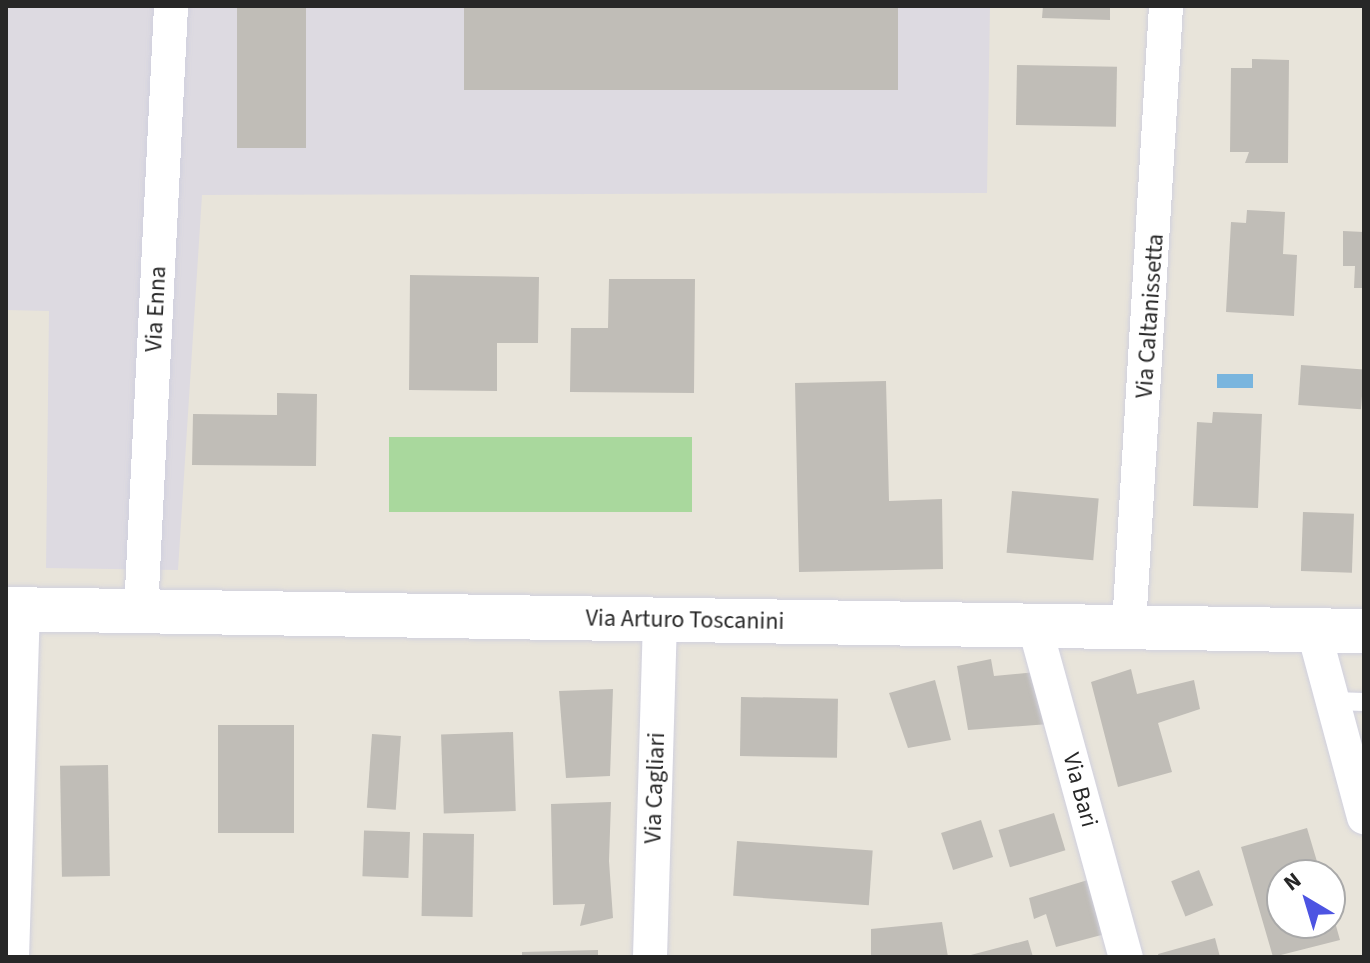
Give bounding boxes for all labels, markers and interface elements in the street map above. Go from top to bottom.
street label: Via Caltanissetta [1130,233,1170,399]
street label: Via Enna [139,265,173,353]
street label: Via Arturo Toscanini [585,604,785,636]
street label: Via Cagliari [639,732,671,844]
street label: Via Bari [1056,750,1104,830]
north arrow [1266,859,1346,939]
text: N [1277,865,1308,899]

